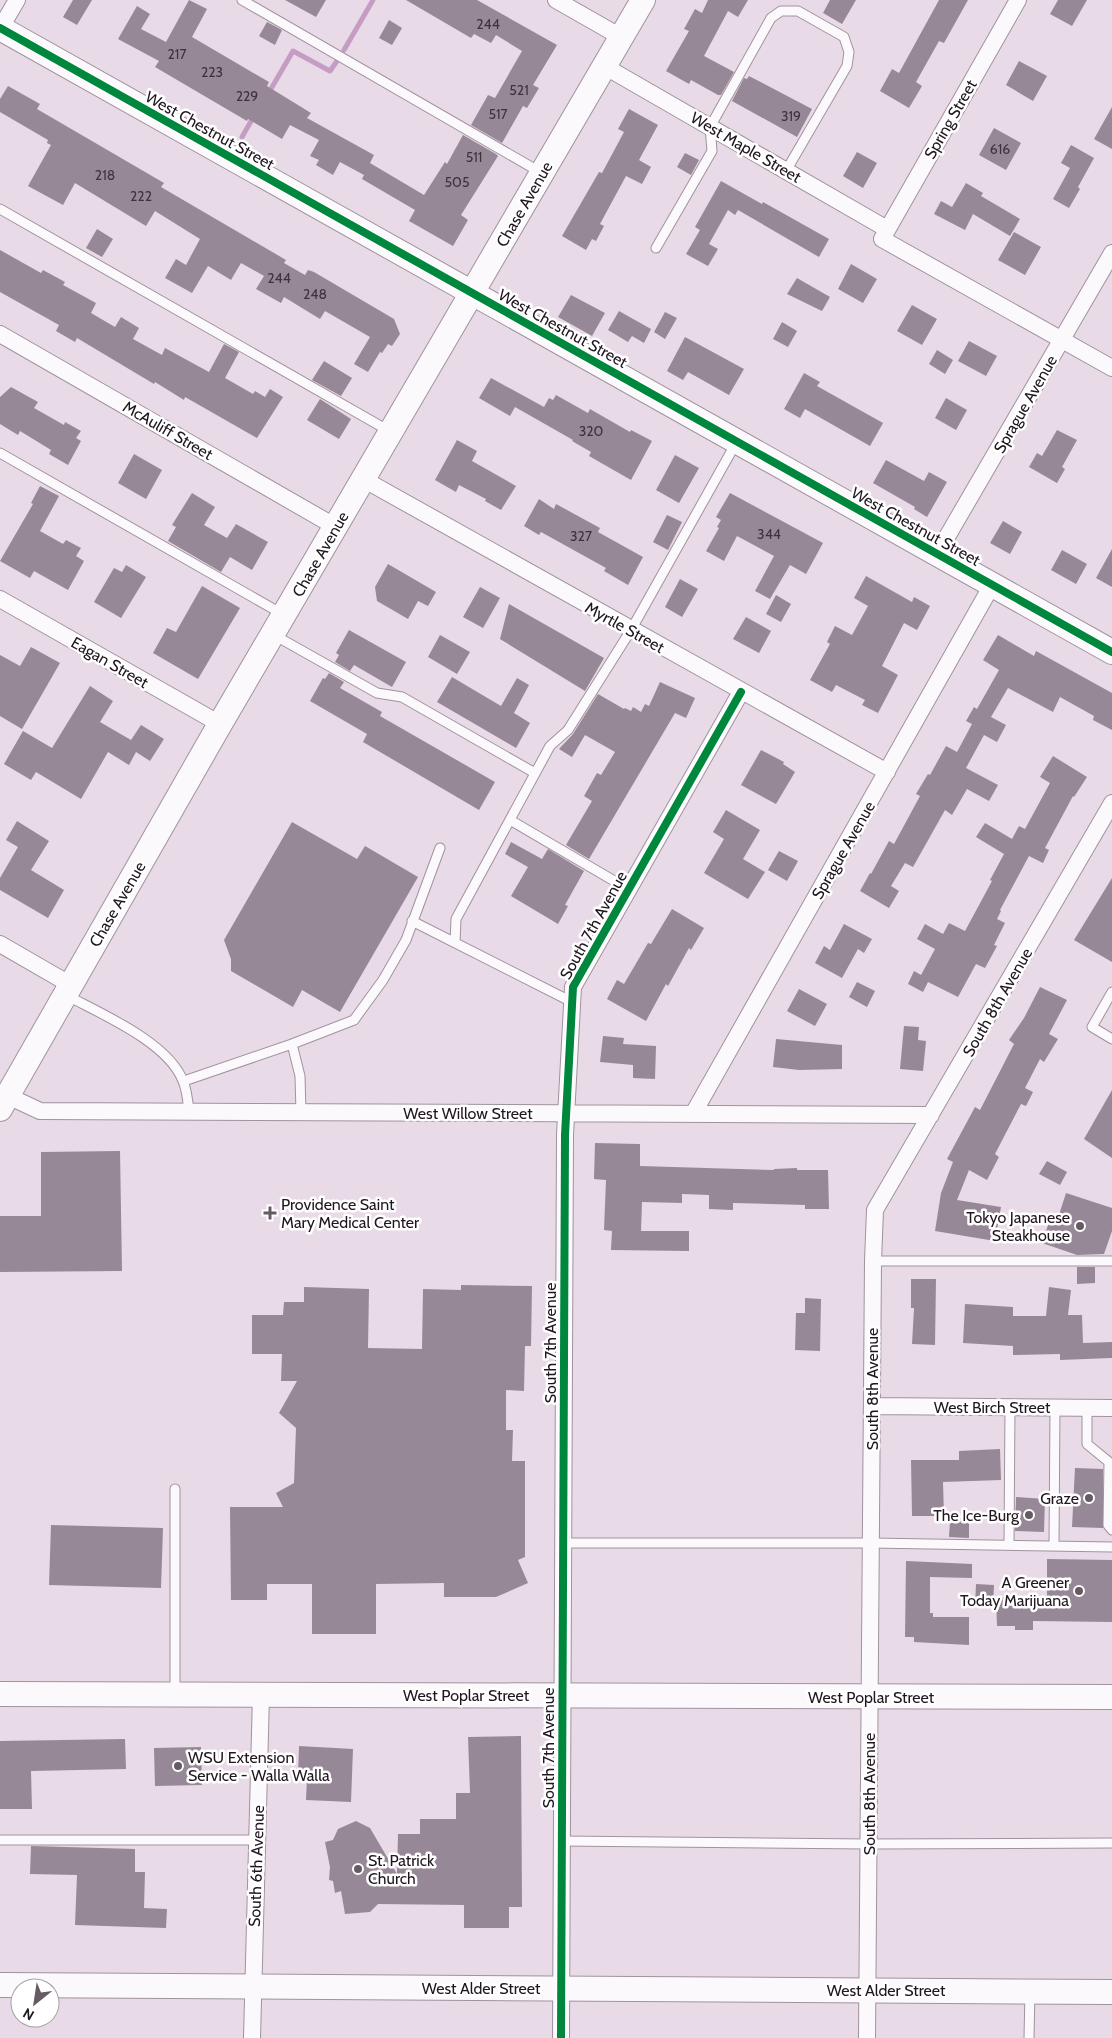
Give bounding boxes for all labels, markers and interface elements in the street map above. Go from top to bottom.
house number: 244 [476,15,500,33]
house number: 217 [168,45,186,63]
house number: 223 [201,63,223,81]
street label: Spring Street [920,76,981,162]
house number: 521 [509,81,529,99]
street label: West Chestnut Street [142,87,278,174]
house number: 229 [236,87,258,105]
house number: 517 [488,105,508,123]
house number: 319 [781,107,801,125]
street label: West Maple Street [687,108,805,187]
house number: 616 [990,140,1010,158]
house number: 511 [466,148,482,166]
street label: Chase Avenue [492,158,557,250]
house number: 218 [95,166,115,184]
house number: 505 [445,173,469,191]
house number: 222 [130,187,152,205]
house number: 244 [267,269,291,287]
house number: 248 [303,285,327,303]
street label: West Chestnut Street [495,285,631,372]
street label: Sprague Avenue [990,352,1061,456]
street label: McAuliff Street [119,397,217,464]
house number: 320 [579,422,604,440]
street label: West Chestnut Street [848,483,984,570]
street label: Chase Avenue [288,508,353,600]
house number: 344 [757,525,781,543]
house number: 327 [570,527,592,545]
street label: Myrtle Street [582,598,668,657]
street label: Eagan Street [68,633,152,692]
street label: Sprague Avenue [808,798,879,902]
street label: Chase Avenue [85,858,150,950]
street label: South 7th Avenue [556,868,631,983]
street label: South 8th Avenue [959,945,1036,1060]
street label: West Willow Street [403,1104,533,1123]
place label: Providence Saint Mary Medical Center [281,1195,420,1232]
marker: Providence Saint Mary Medical Center [263,1206,277,1220]
place label: Tokyo Japanese Steakhouse [966,1208,1070,1245]
marker: Tokyo Japanese Steakhouse [1074,1220,1086,1232]
street label: South 7th Avenue [541,1283,560,1403]
street label: South 8th Avenue [863,1328,882,1450]
street label: West Birch Street [934,1398,1051,1417]
place label: Graze [1040,1489,1079,1508]
marker: Graze [1083,1492,1095,1504]
place label: The Ice-Burg [933,1506,1020,1525]
marker: The Ice-Burg [1023,1509,1035,1521]
place label: A Greener Today Marijuana [960,1573,1070,1610]
marker: A Greener Today Marijuana [1073,1585,1085,1597]
street label: West Poplar Street [403,1686,530,1705]
street label: South 7th Avenue [539,1688,558,1808]
street label: West Poplar Street [808,1688,935,1707]
street label: South 8th Avenue [860,1733,879,1855]
place label: WSU Extension Service - Walla Walla [188,1748,330,1785]
marker: WSU Extension Service - Walla Walla [172,1760,184,1772]
street label: South 6th Avenue [245,1805,268,1927]
place label: St. Patrick Church [368,1851,435,1888]
marker: St. Patrick Church [352,1863,364,1875]
north arrow [10,1978,60,2028]
street label: West Alder Street [422,1979,541,1998]
street label: West Alder Street [827,1981,946,2000]
text: N [20,2004,37,2025]

